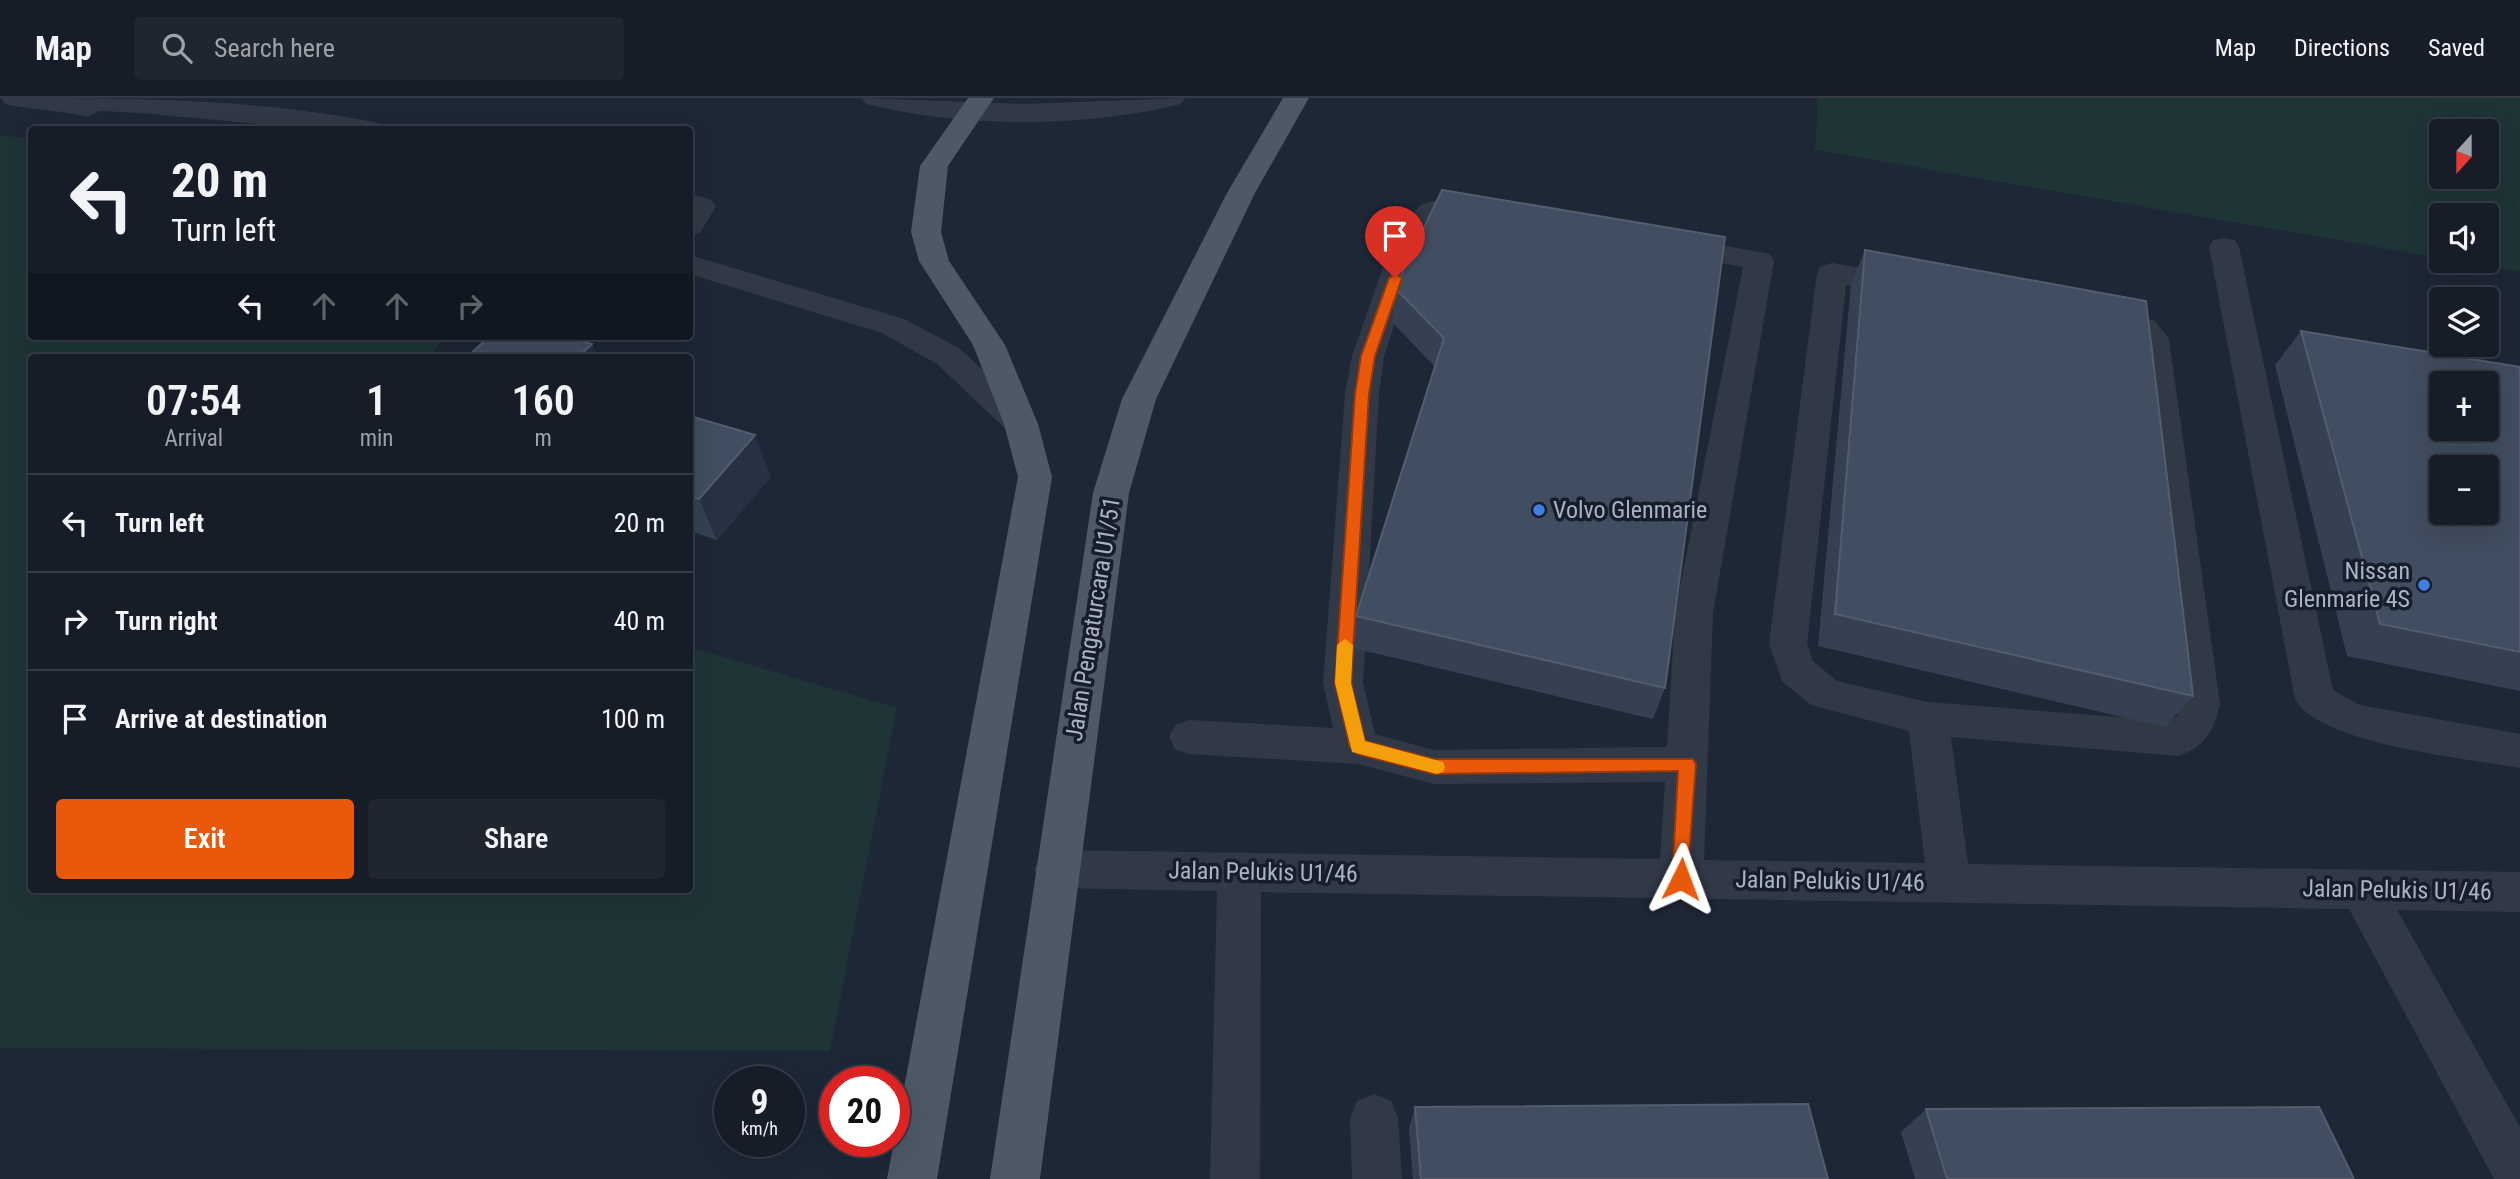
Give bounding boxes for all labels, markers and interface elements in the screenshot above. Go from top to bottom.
search box [134,17,624,80]
text: Map [35,29,92,68]
icon: search [158,29,196,67]
text: Search here [214,33,335,63]
text: Map [2215,34,2256,62]
text: Directions [2294,34,2390,62]
text: Saved [2428,34,2485,62]
north arrow [2429,119,2499,189]
map controls [2429,119,2499,525]
text: 20 m [171,152,268,209]
icon: left [56,154,147,245]
button: sound [2429,203,2499,273]
pin [1365,206,1425,278]
text: Turn left [171,211,276,249]
icon: arrive [1376,217,1414,255]
icon: left [232,287,270,325]
icon: ahead [305,287,343,325]
icon: ahead [378,287,416,325]
icon: right [451,287,489,325]
button: layers [2429,287,2499,357]
button: + [2429,371,2499,441]
text: 07:54 [146,376,242,425]
text: 1 [366,376,387,425]
text: 160 [512,376,575,425]
text: Arrival [165,425,223,452]
text: min [360,425,393,452]
text: m [535,425,552,452]
button: − [2429,455,2499,525]
street label: Jalan Pengaturcara U1/51 [1060,495,1126,743]
place label: Volvo Glenmarie [1553,496,1707,524]
marker: Volvo Glenmarie [1531,502,1547,518]
icon: left [56,504,94,542]
text: Turn left [115,508,204,538]
text: 20 m [614,508,665,538]
place label: Nissan Glenmarie 4S [2284,557,2410,613]
marker: Nissan Glenmarie 4S [2416,577,2432,593]
icon: right [56,602,94,640]
text: Turn right [115,606,217,636]
text: 40 m [614,606,665,636]
icon: arrive [56,700,94,738]
text: Arrive at destination [115,704,327,734]
text: 100 m [601,704,665,734]
button: Exit [56,799,354,879]
button: Share [368,799,665,879]
position arrow [1644,842,1718,916]
street label: Jalan Pelukis U1/46 [1168,856,1358,888]
street label: Jalan Pelukis U1/46 [1735,865,1925,897]
street label: Jalan Pelukis U1/46 [2302,874,2492,906]
speed limit sign: 20 [819,1066,910,1157]
text: 9 [751,1082,768,1123]
text: km/h [741,1118,778,1139]

